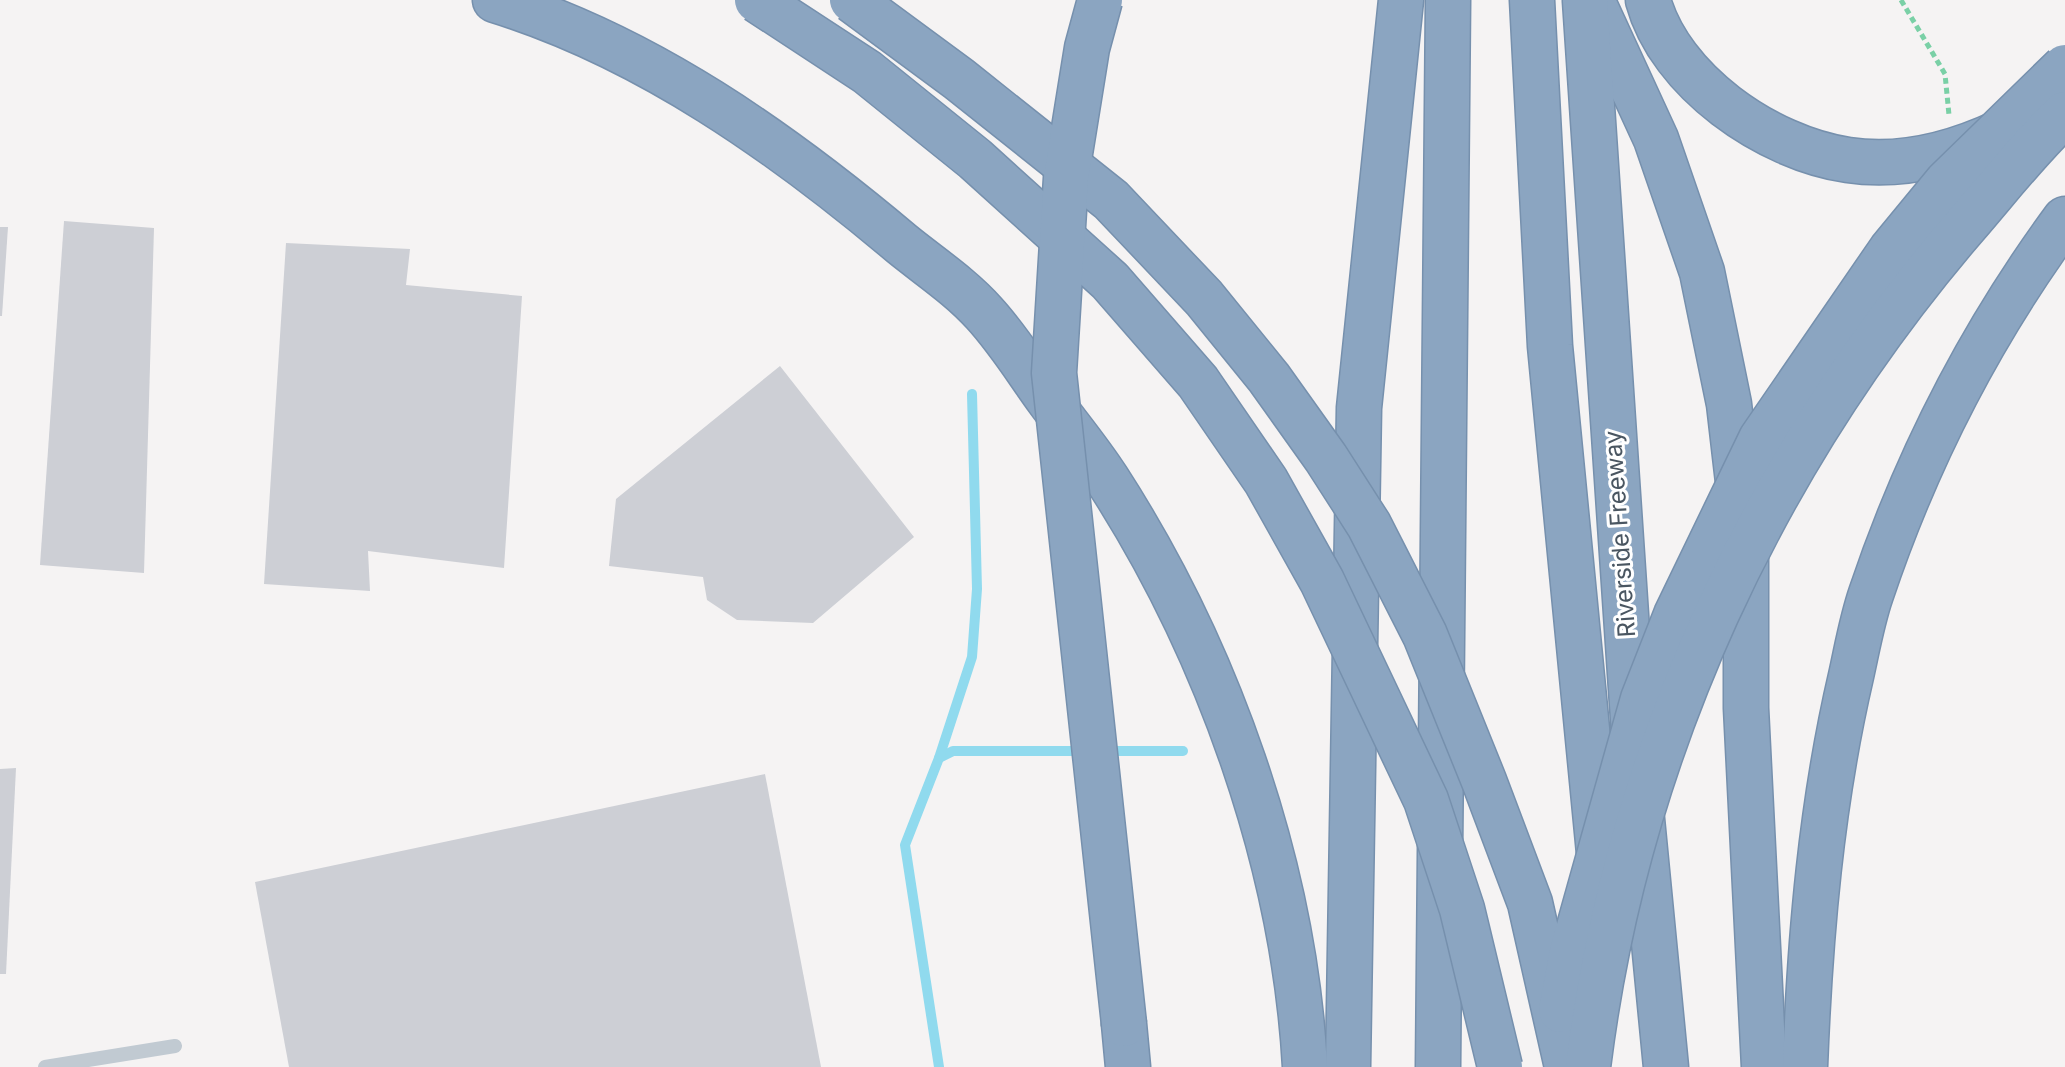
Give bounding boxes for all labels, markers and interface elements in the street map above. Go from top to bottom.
street label: Riverside Freeway [1598,430,1641,638]

